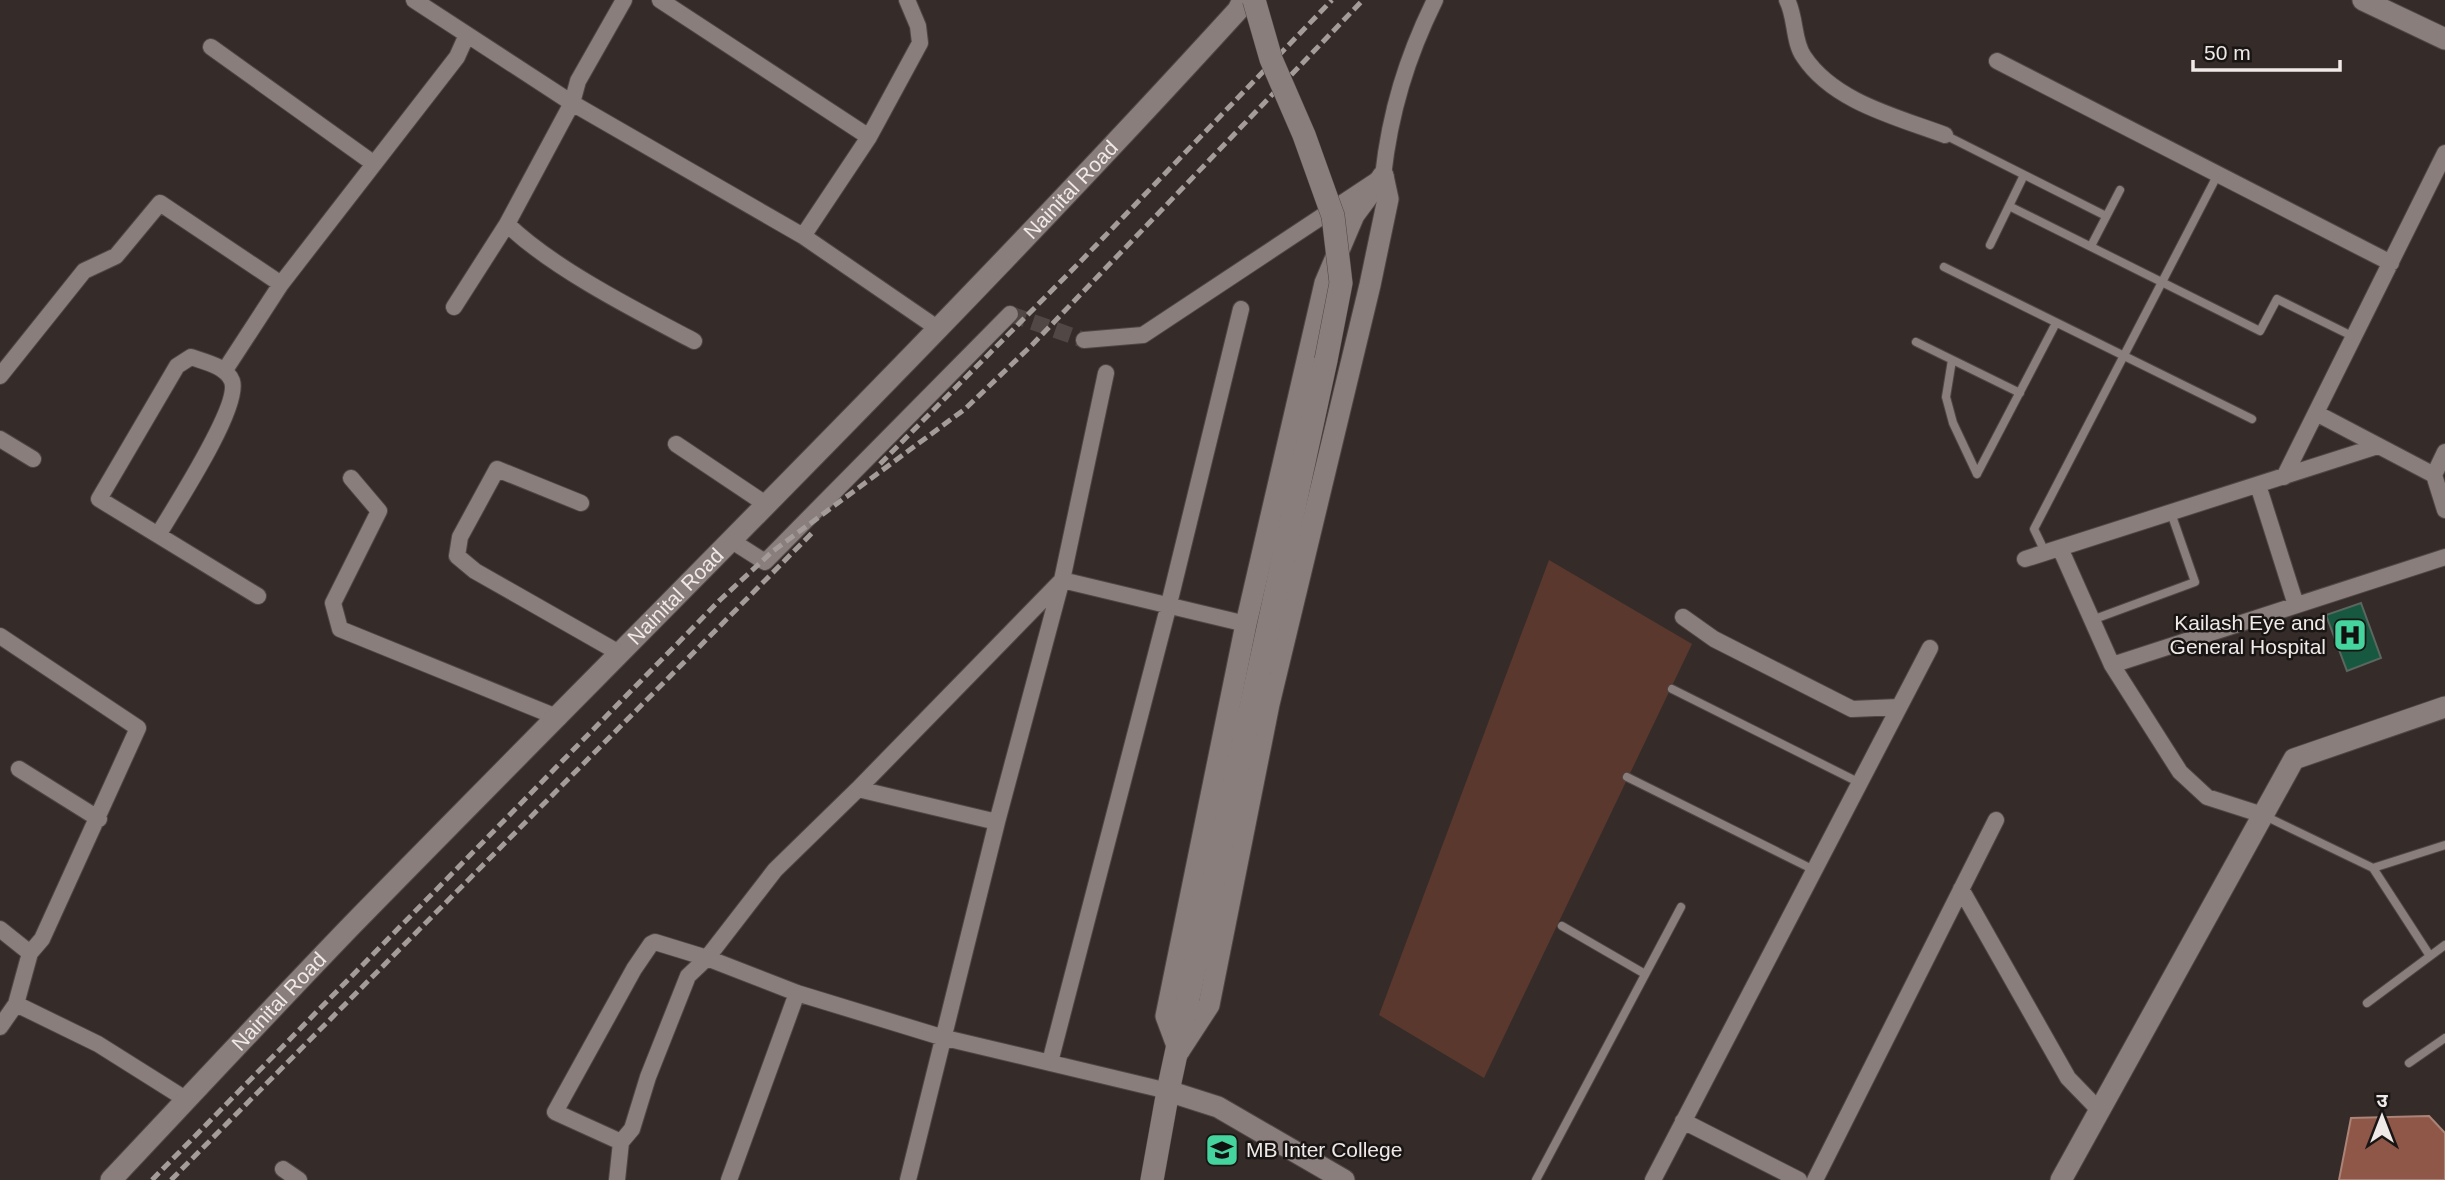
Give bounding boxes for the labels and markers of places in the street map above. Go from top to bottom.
place label: Kailash Eye and General Hospital [2170,611,2326,658]
hospital icon: Kailash Eye and General Hospital [2331,616,2369,654]
school or university icon: MB Inter College [1203,1131,1241,1169]
place label: MB Inter College [1246,1138,1402,1161]

